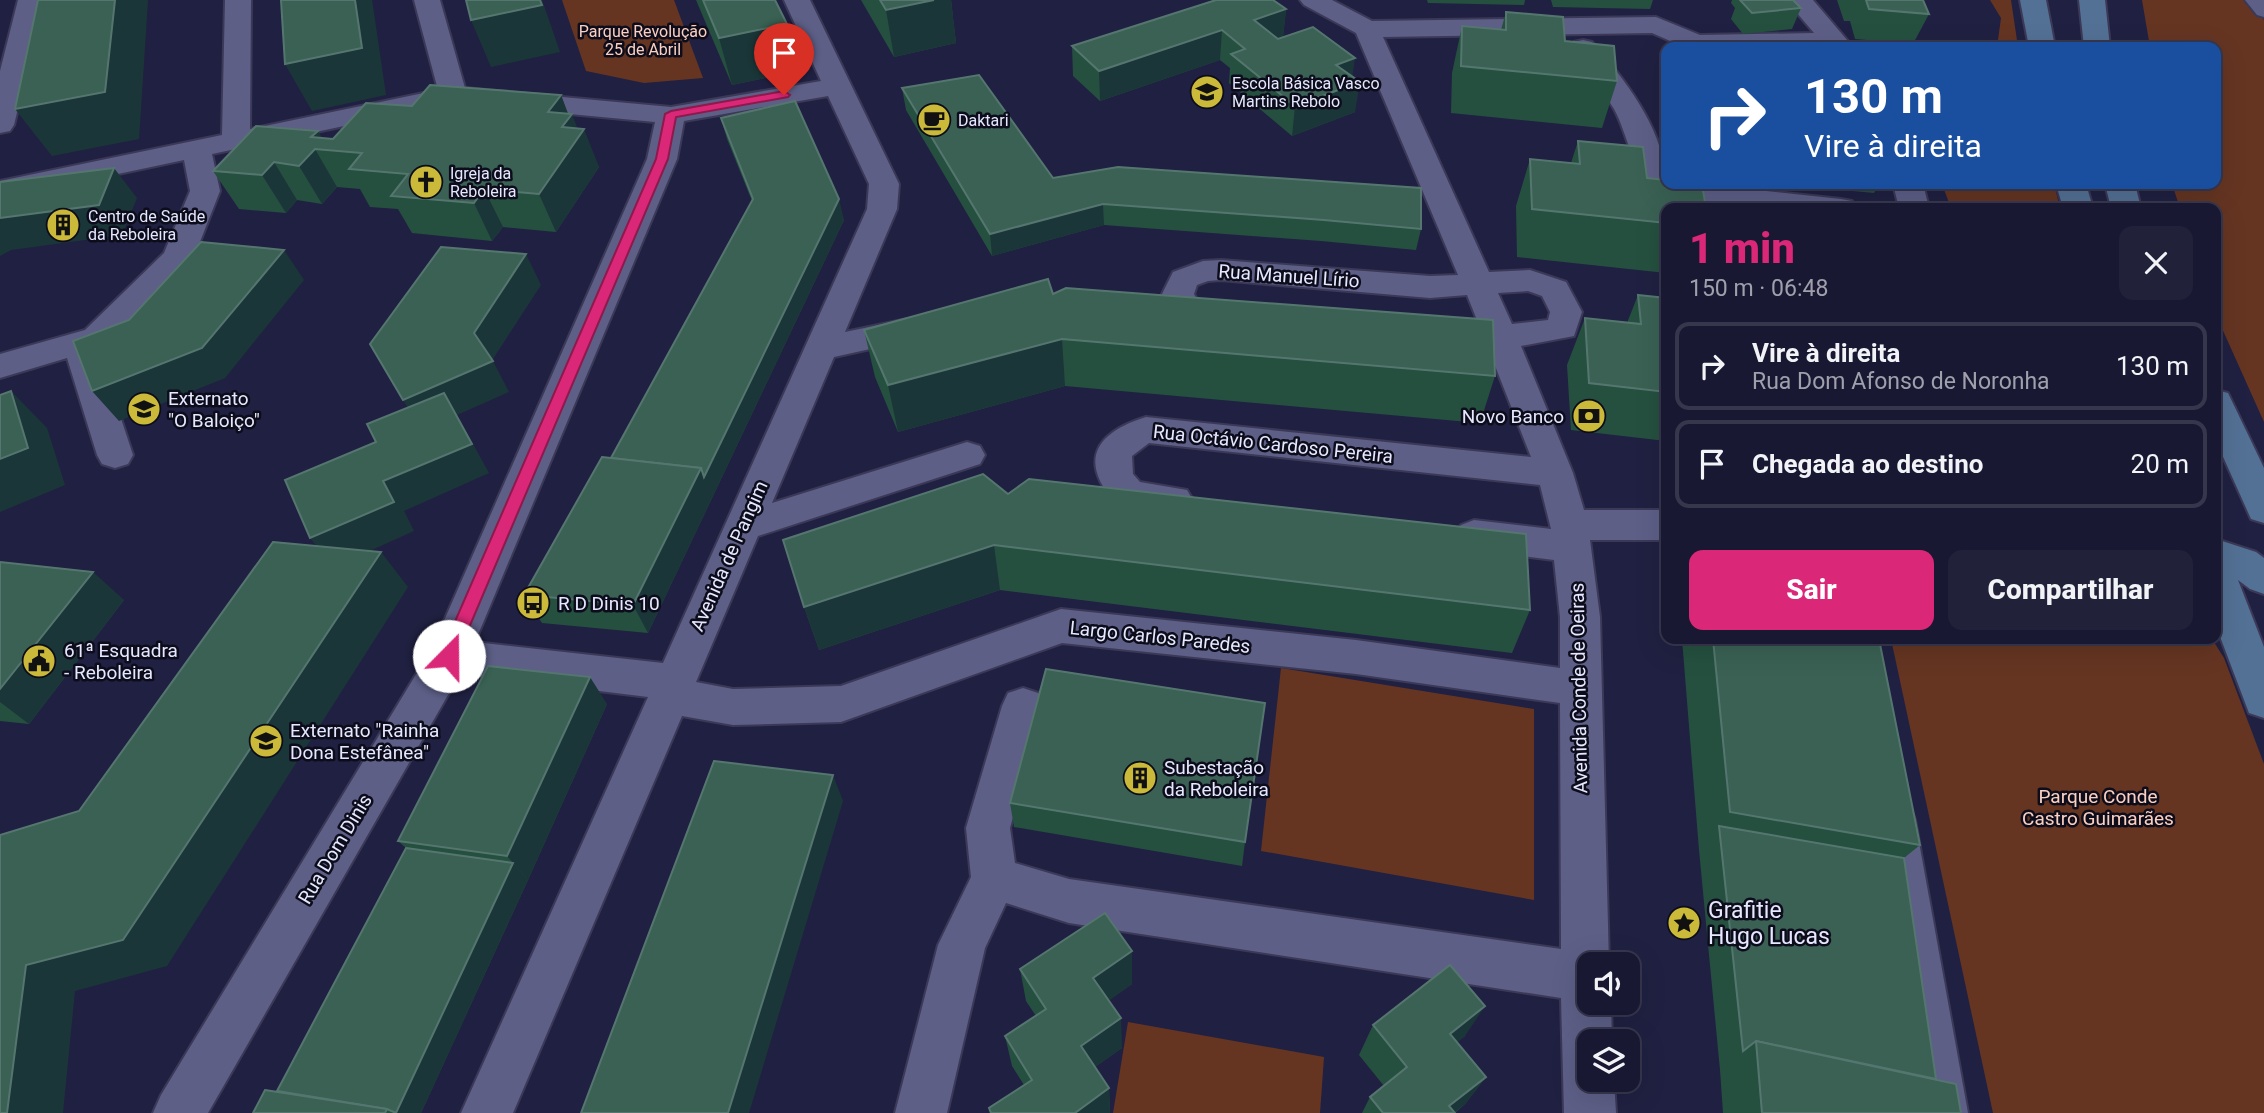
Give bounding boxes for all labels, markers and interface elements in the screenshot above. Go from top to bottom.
park label: Parque Revolução 25 de Abril [579,22,707,59]
pin [754,23,814,95]
icon: arrive [765,34,803,72]
text: 130 m [1804,68,1943,125]
icon: right [1689,70,1780,161]
school or university icon: Escola Básica Vasco Martins Rebolo [1188,73,1226,111]
place label: Escola Básica Vasco Martins Rebolo [1232,74,1380,111]
cafe icon: Daktari [915,101,953,139]
place label: Daktari [958,111,1009,130]
text: Vire à direita [1804,127,1982,165]
church icon: Igreja da Reboleira [407,163,445,201]
place label: Igreja da Reboleira [450,164,517,201]
building icon: Centro de Saúde da Reboleira [44,206,82,244]
place label: Centro de Saúde da Reboleira [88,207,205,244]
text: 1 min [1689,224,1795,273]
button: close [2119,226,2193,300]
street label: Rua Manuel Lírio [1218,260,1360,292]
text: 150 m · 06:48 [1689,275,1828,302]
text: Vire à direita [1752,338,1900,368]
icon: right [1693,347,1731,385]
text: 130 m [2116,351,2189,381]
text: Rua Dom Afonso de Noronha [1752,368,2050,395]
place label: Externato "O Baloiço" [168,387,260,432]
school or university icon: Externato "O Baloiço" [125,390,163,428]
bank icon: Novo Banco [1570,397,1608,435]
place label: Novo Banco [1462,405,1564,428]
street label: Rua Octávio Cardoso Pereira [1152,420,1394,468]
icon: arrive [1693,445,1731,483]
text: Chegada ao destino [1752,449,1983,479]
text: 20 m [2131,449,2189,479]
street label: Avenida de Pangim [686,477,772,635]
button: Sair [1689,550,1934,630]
button: Compartilhar [1948,550,2193,630]
street label: Avenida Conde de Oeiras [1566,582,1592,794]
bus stop icon: R D Dinis 10 [514,584,552,622]
place label: R D Dinis 10 [558,592,660,615]
street label: Largo Carlos Paredes [1069,616,1251,658]
position arrow [412,619,486,693]
place label: 61ª Esquadra - Reboleira [64,639,178,684]
public building icon: 61ª Esquadra - Reboleira [20,642,58,680]
place label: Externato "Rainha Dona Estefânea" [290,719,439,764]
school or university icon: Externato "Rainha Dona Estefânea" [247,722,285,760]
place label: Subestação da Reboleira [1164,756,1269,801]
building icon: Subestação da Reboleira [1121,759,1159,797]
park label: Parque Conde Castro Guimarães [2022,785,2174,830]
street label: Rua Dom Dinis [293,790,377,908]
place label: Grafitie Hugo Lucas [1708,897,1830,950]
place icon: Grafitie Hugo Lucas [1665,904,1703,942]
map controls [1577,952,1640,1092]
button: sound [1577,952,1640,1015]
button: layers [1577,1029,1640,1092]

